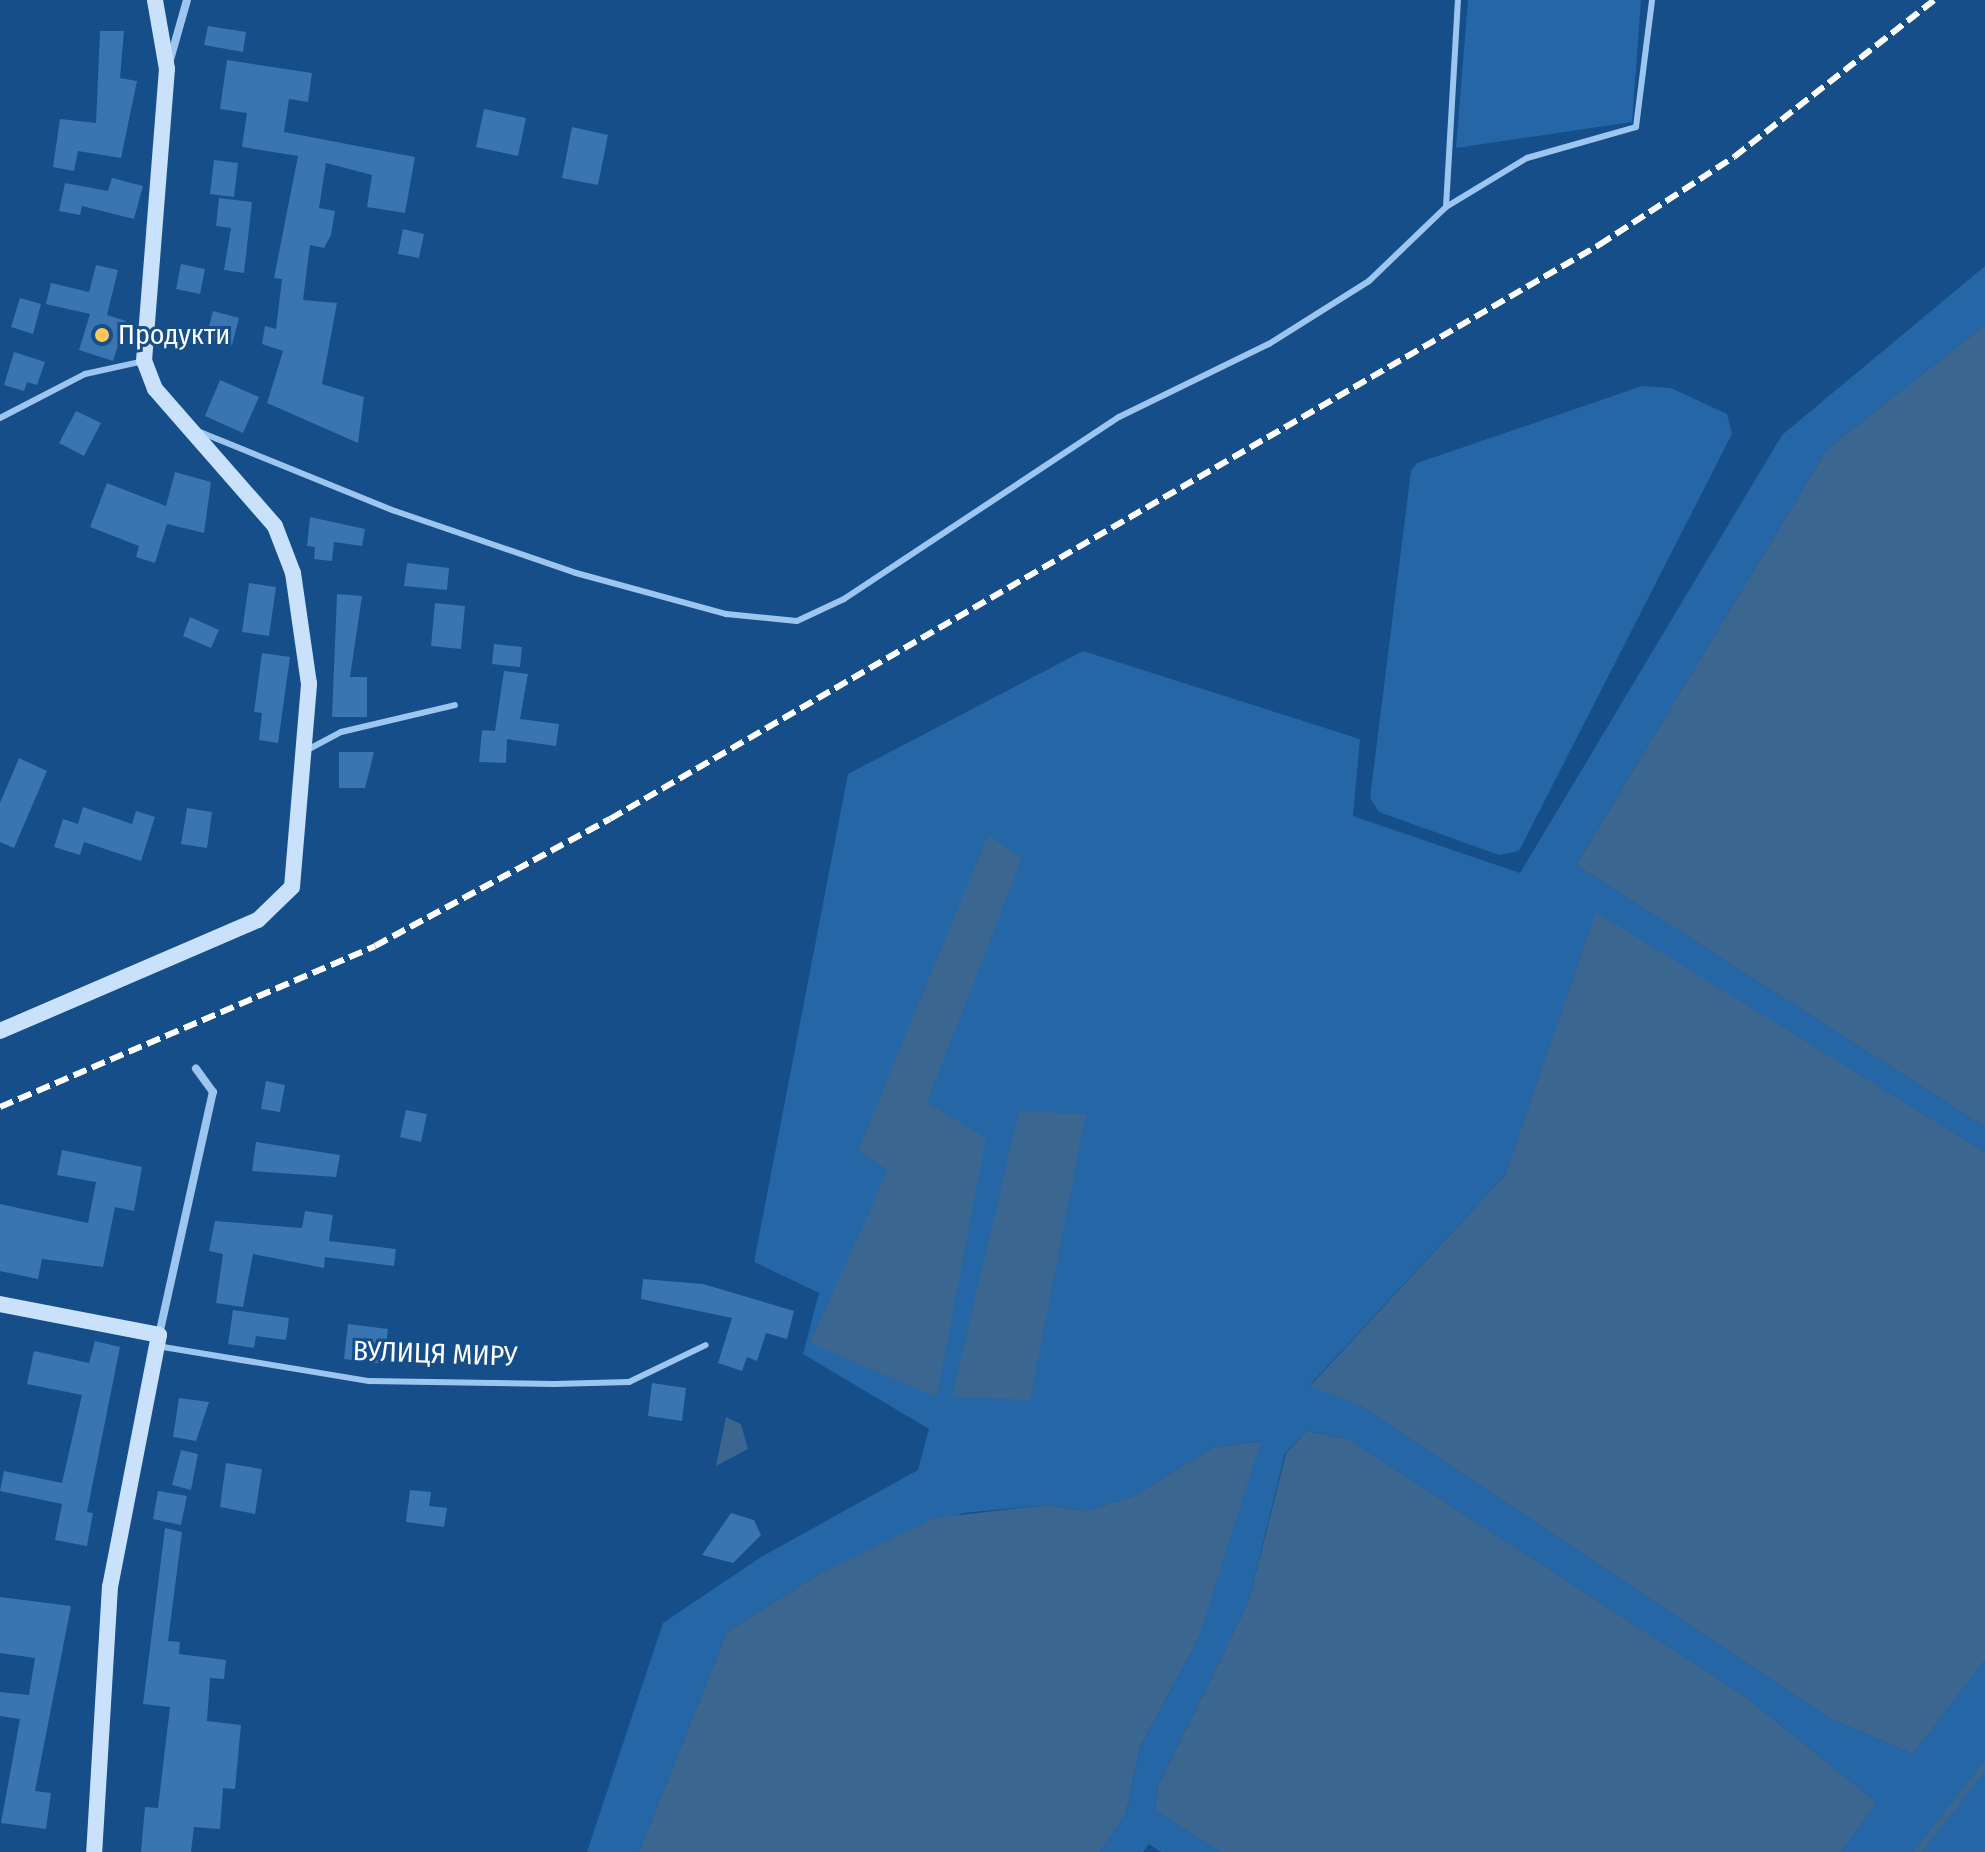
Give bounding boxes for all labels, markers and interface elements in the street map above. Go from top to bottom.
place label: Продукти [118,318,230,352]
marker: Продукти [93,326,111,344]
street label: ВУЛИЦЯ МИРУ [352,1334,518,1374]

